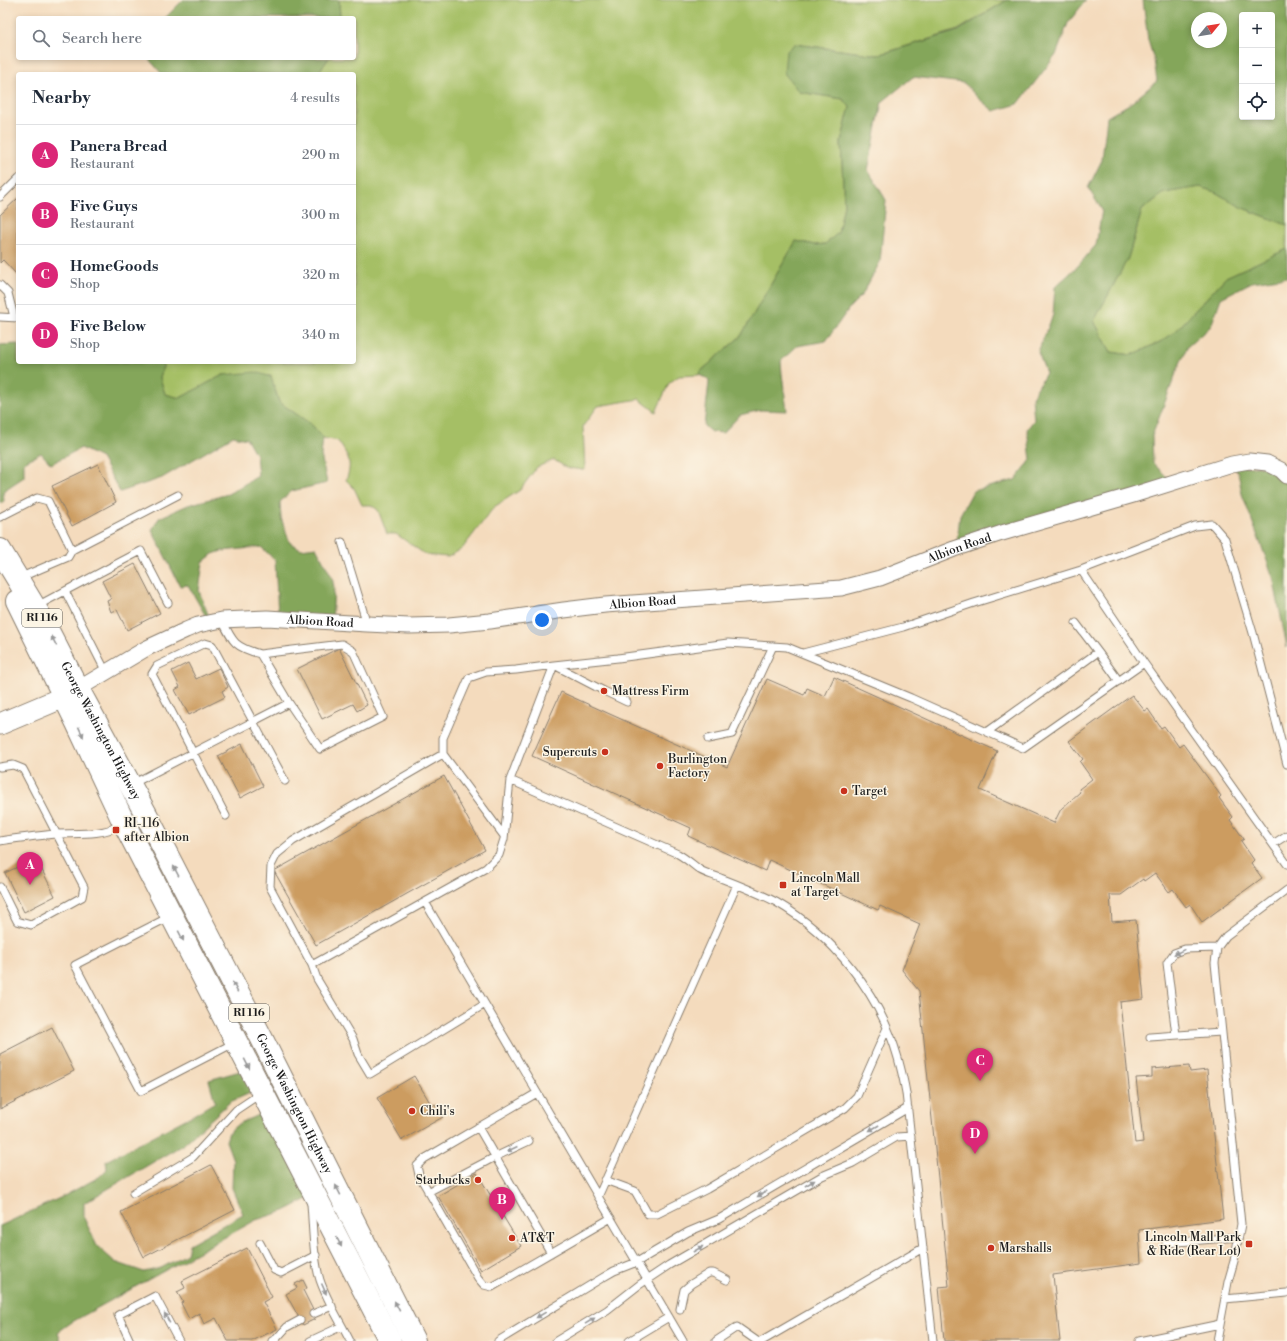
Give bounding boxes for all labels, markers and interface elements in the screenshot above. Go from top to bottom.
north arrow [1191,12,1227,48]
map controls [1239,12,1275,120]
button: + [1239,12,1275,48]
search box [16,16,356,60]
icon: search [30,27,52,49]
text: Search here [62,29,142,48]
button: − [1239,48,1275,84]
button: locate [1239,84,1275,120]
text: Nearby [32,87,91,109]
text: 4 results [290,90,340,106]
text: Panera Bread [70,137,168,156]
text: A [40,147,50,163]
text: 290 m [302,147,340,163]
text: Restaurant [70,156,135,172]
text: Five Guys [70,197,138,216]
text: B [40,207,50,223]
text: 300 m [302,207,340,223]
text: Restaurant [70,216,135,232]
text: HomeGoods [70,257,158,276]
text: C [40,267,50,283]
text: 320 m [303,267,340,283]
text: Shop [70,276,100,292]
text: Five Below [70,317,146,336]
text: D [40,327,50,343]
text: 340 m [302,327,340,343]
text: Shop [70,336,100,352]
street label: Albion Road [924,530,993,567]
street label: Albion Road [608,592,677,612]
road number: RI 116 [22,609,62,627]
your location [532,610,552,630]
street label: Albion Road [285,612,354,631]
one-way arrow [51,636,57,647]
street label: George Washington Highway [58,659,144,803]
place label: Mattress Firm [612,684,689,699]
marker: Mattress Firm [599,686,609,696]
one-way arrow [78,726,84,737]
place label: Supercuts [543,745,597,760]
marker: Supercuts [600,747,610,757]
place label: Burlington Factory [667,752,727,781]
marker: Burlington Factory [655,761,665,771]
place label: Target [852,784,888,799]
marker: Target [839,786,849,796]
place label: RI-116 after Albion [124,816,189,845]
marker: RI-116 after Albion [111,825,121,835]
pin: A [17,852,43,885]
one-way arrow [173,865,179,877]
place label: Lincoln Mall at Target [791,871,860,900]
marker: Lincoln Mall at Target [778,880,788,890]
one-way arrow [178,931,185,942]
one-way arrow [1173,948,1185,955]
one-way arrow [232,981,238,993]
road number: RI 116 [229,1004,269,1022]
street label: George Washington Highway [253,1031,336,1176]
pin: C [967,1048,993,1081]
one-way arrow [244,1059,250,1070]
place label: Chili's [420,1104,455,1119]
marker: Chili's [407,1106,417,1116]
pin: D [962,1121,988,1154]
one-way arrow [869,1124,879,1132]
one-way arrow [506,1146,518,1152]
place label: Starbucks [416,1173,470,1188]
marker: Starbucks [473,1175,483,1185]
one-way arrow [804,1180,816,1187]
one-way arrow [335,1184,342,1196]
pin: B [489,1187,515,1220]
one-way arrow [756,1190,768,1197]
place label: Lincoln Mall Park & Ride (Rear Lot) [1145,1230,1242,1259]
place label: AT&T [519,1231,555,1246]
marker: AT&T [507,1233,517,1243]
one-way arrow [336,1236,342,1248]
marker: Lincoln Mall Park & Ride (Rear Lot) [1244,1239,1254,1249]
place label: Marshalls [999,1241,1052,1256]
marker: Marshalls [986,1243,996,1253]
one-way arrow [692,1245,704,1252]
one-way arrow [321,1284,327,1295]
one-way arrow [394,1300,400,1312]
one-way arrow [536,1311,546,1319]
one-way arrow [164,1313,170,1324]
one-way arrow [584,1317,596,1324]

